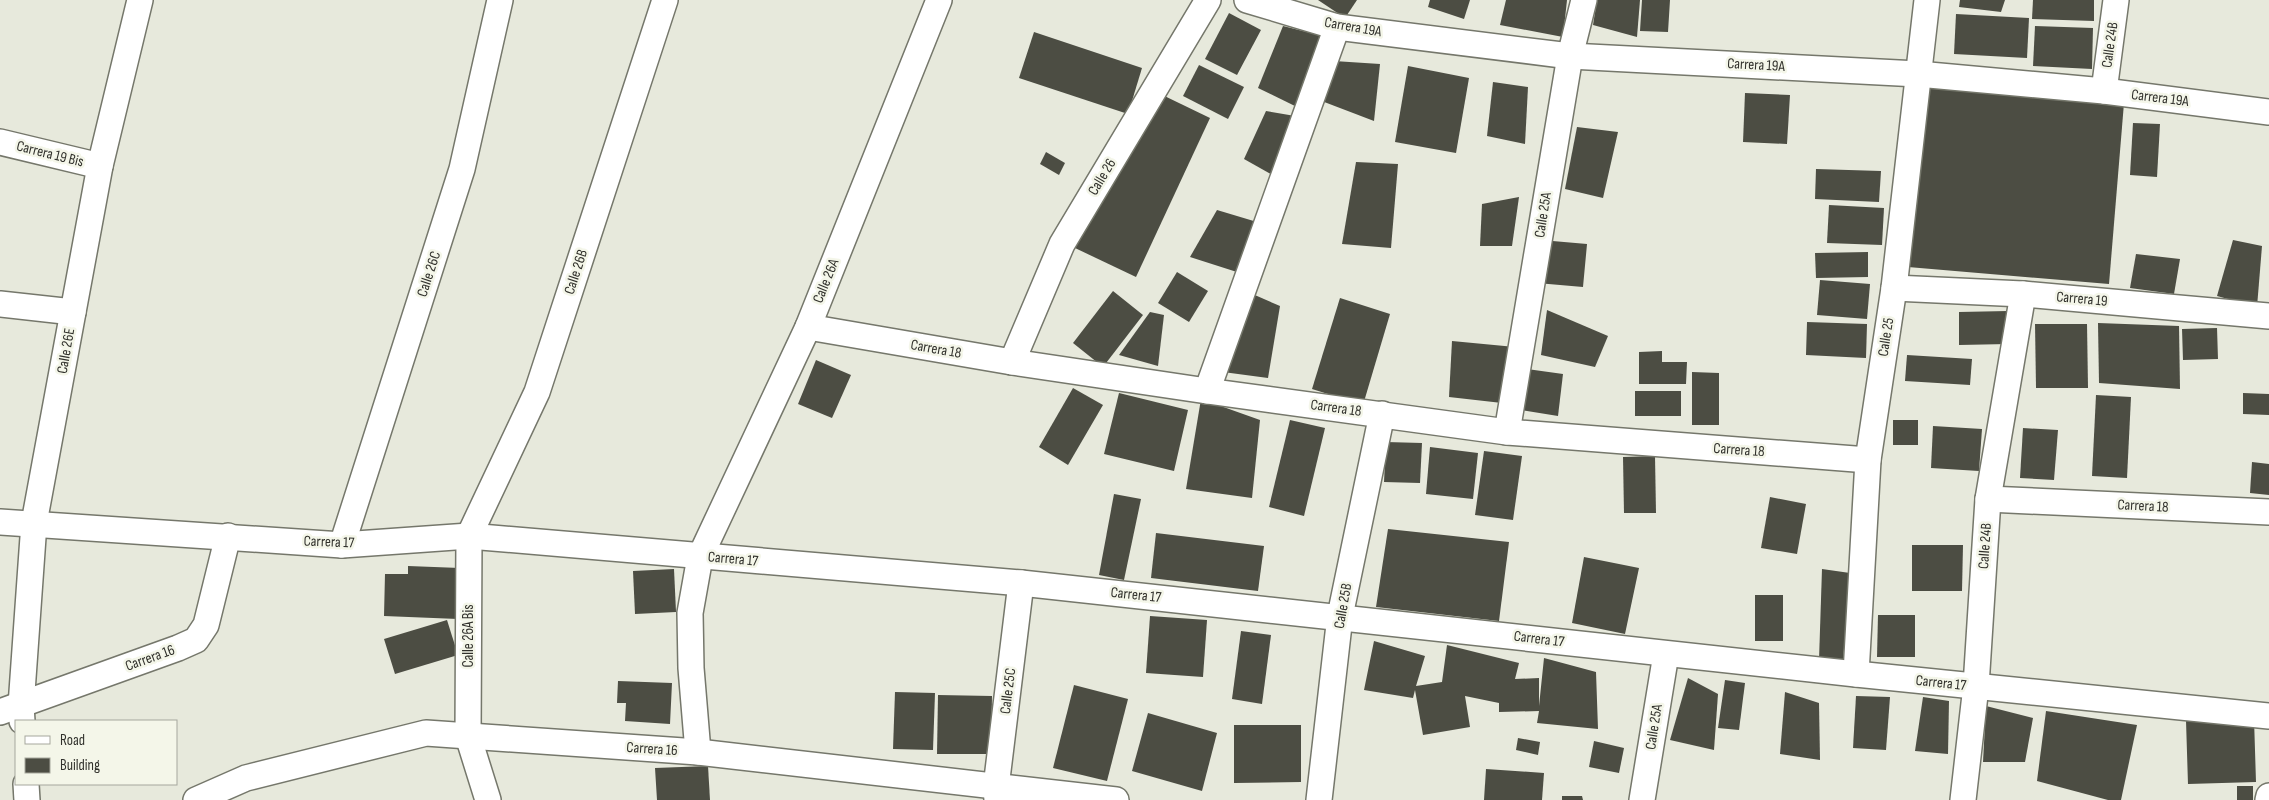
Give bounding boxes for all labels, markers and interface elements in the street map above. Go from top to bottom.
street label: Carrera 19A [1323,13,1384,41]
street label: Calle 24B [2097,21,2123,69]
street label: Carrera 19A [1727,54,1786,76]
street label: Carrera 19A [2130,85,2190,111]
street label: Carrera 19 Bis [14,136,86,172]
street label: Calle 26 [1084,155,1120,199]
street label: Calle 25A [1530,191,1556,239]
street label: Calle 26B [560,247,592,297]
street label: Calle 26C [413,249,445,299]
street label: Calle 26A [809,256,844,306]
street label: Carrera 19 [2056,287,2108,311]
street label: Calle 25 [1874,316,1898,358]
street label: Calle 26E [53,327,79,375]
street label: Carrera 18 [909,335,963,363]
street label: Carrera 18 [1309,395,1363,421]
street label: Carrera 18 [1713,439,1765,461]
street label: Carrera 18 [2117,495,2169,517]
street label: Calle 24B [1974,522,1996,570]
street label: Carrera 17 [303,532,355,552]
street label: Carrera 17 [707,547,759,571]
street label: Calle 25B [1330,582,1356,630]
street label: Carrera 17 [1110,583,1162,607]
street label: Calle 26A Bis [459,604,478,668]
street label: Carrera 17 [1513,626,1565,652]
street label: Carrera 16 [123,640,177,676]
street label: Calle 25C [996,667,1020,715]
street label: Carrera 17 [1915,671,1967,695]
street label: Calle 25A [1641,703,1667,751]
legend [15,720,178,785]
text: Road [60,731,85,750]
street label: Carrera 16 [626,738,678,760]
text: Building [60,756,100,775]

